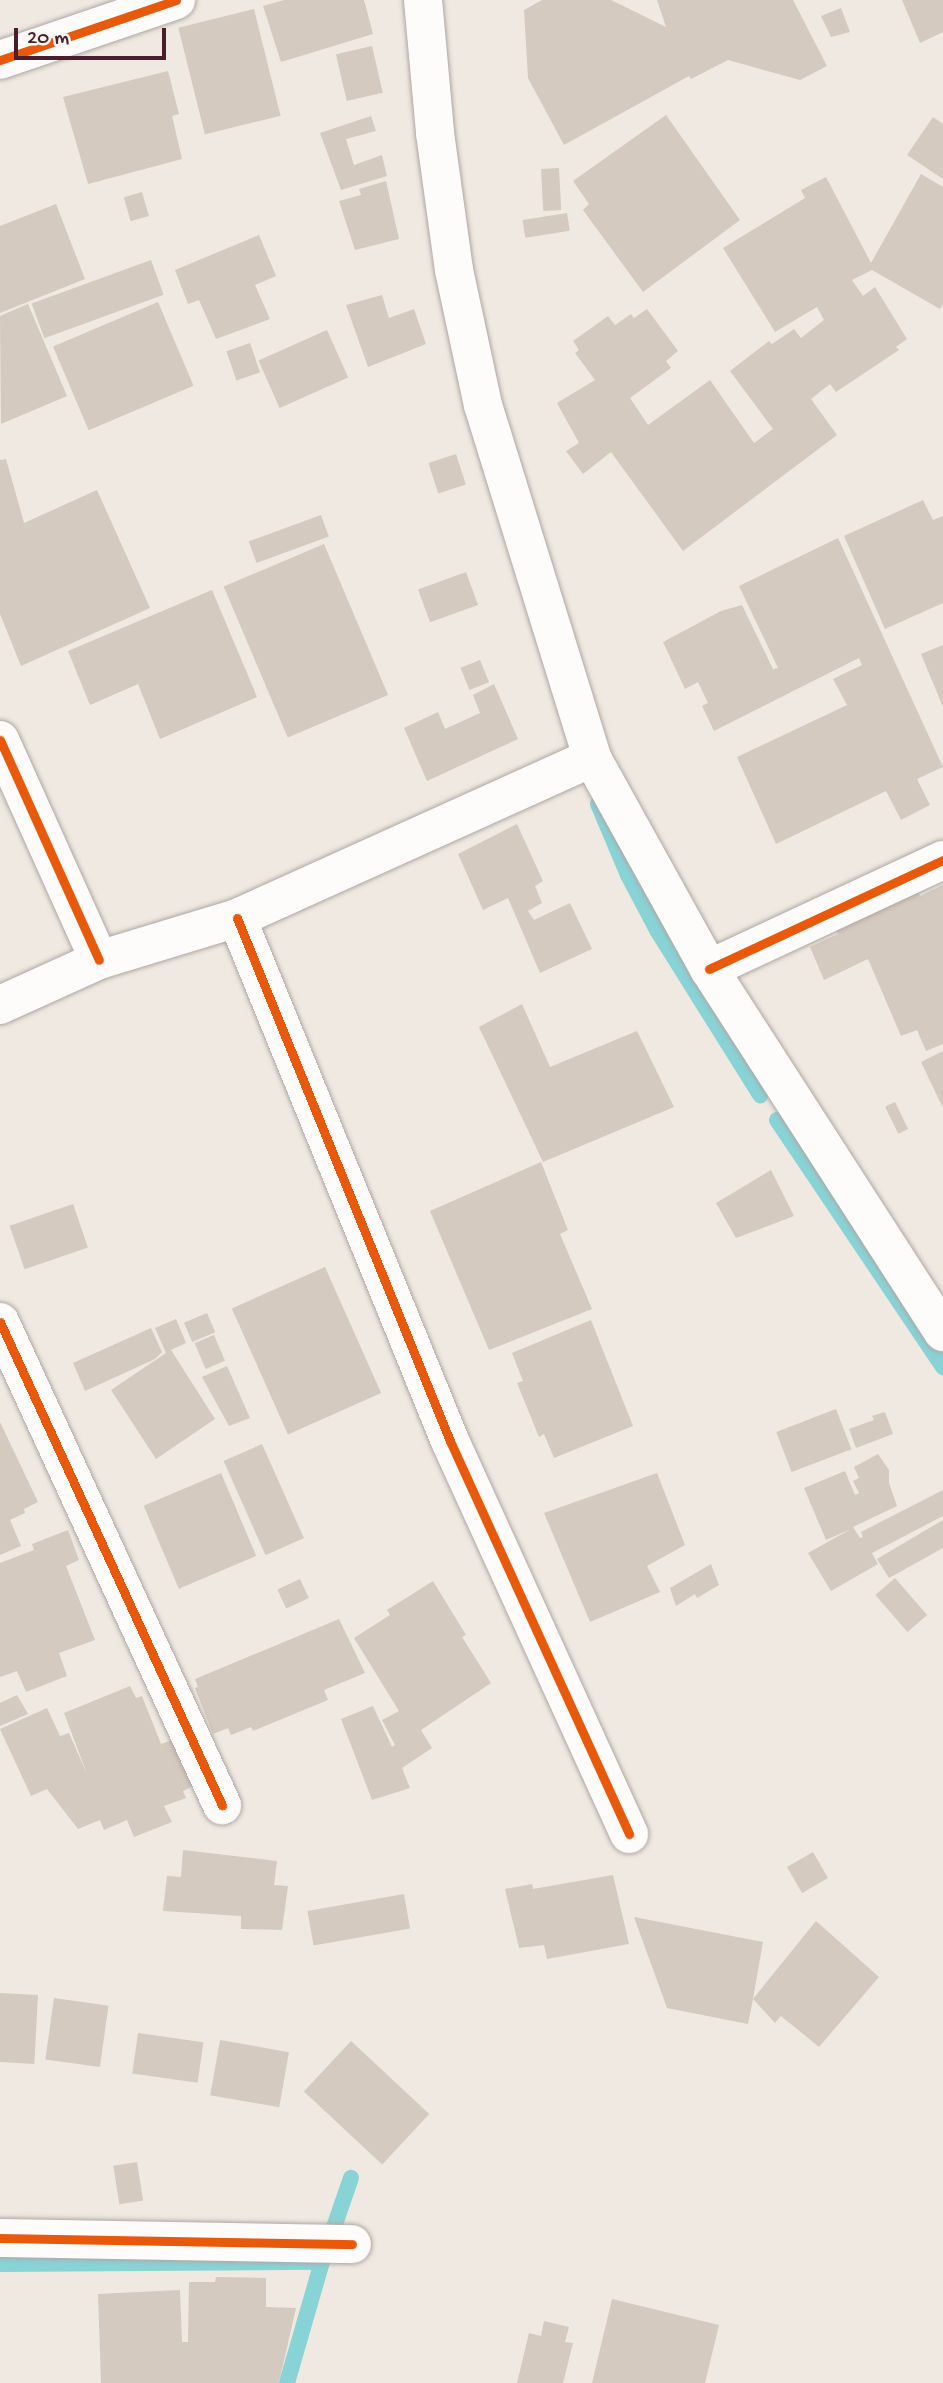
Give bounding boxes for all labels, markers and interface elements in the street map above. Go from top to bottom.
scale bar [18,14,170,58]
text: 20 m [27,27,69,52]

